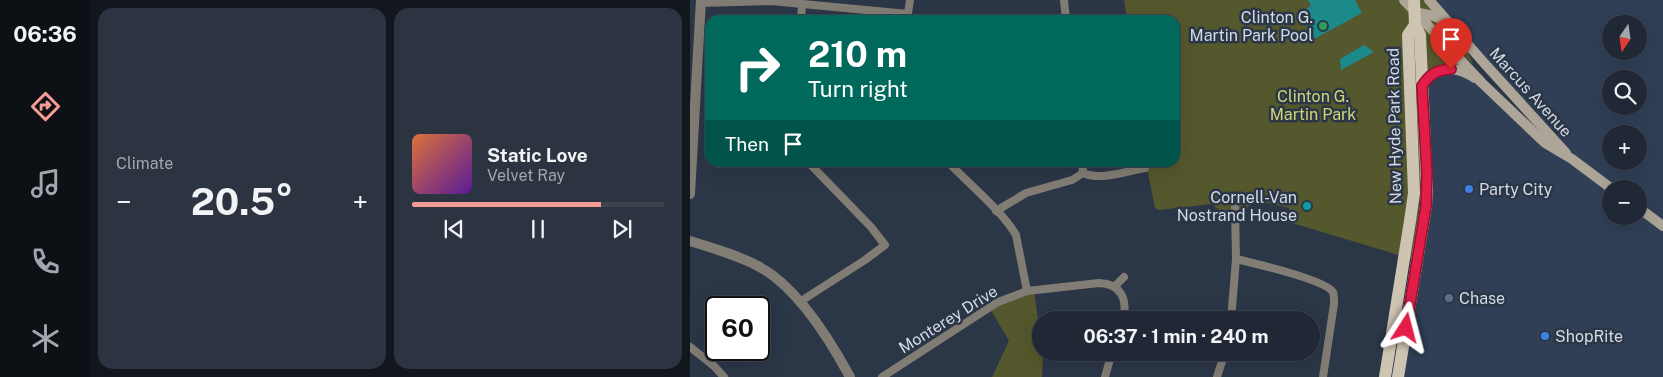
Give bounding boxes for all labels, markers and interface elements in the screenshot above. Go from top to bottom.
place label: Clinton G. Martin Park Pool [1190,8,1313,45]
north arrow [1602,15,1648,60]
map controls [1602,15,1647,225]
pin [1430,18,1472,69]
marker: Clinton G. Martin Park Pool [1317,20,1329,32]
text: 06:36 [13,21,77,47]
icon: arrive [1437,25,1465,53]
text: 210 m [808,34,907,75]
icon: right [725,35,790,100]
street label: Marcus Avenue [1485,44,1576,141]
street label: New Hyde Park Road [1384,48,1405,204]
button: search [1602,70,1647,115]
text: Turn right [808,76,908,102]
park label: Clinton G. Martin Park [1270,87,1356,124]
icon: directions [28,89,63,124]
button: + [1602,125,1647,170]
icon: arrive [779,130,807,158]
text: Then [725,133,769,155]
text: Static Love [487,144,588,166]
text: Climate [116,154,173,173]
icon: music [28,166,63,201]
text: Velvet Ray [487,166,565,185]
text: 20.5° [191,179,293,224]
place label: Party City [1479,180,1553,199]
button: − [1602,180,1647,225]
marker: Party City [1463,183,1475,195]
text: − [116,185,132,218]
text: + [352,185,368,218]
place label: Cornell-Van Nostrand House [1177,188,1297,225]
marker: Cornell-Van Nostrand House [1301,200,1313,212]
icon: previous [440,215,468,243]
icon: pause [524,215,552,243]
icon: next [608,215,636,243]
icon: phone [28,244,63,279]
street label: Monterey Drive [895,281,1001,357]
place label: Chase [1459,289,1505,308]
marker: Chase [1443,292,1455,304]
speed limit sign: 60 [705,296,770,361]
position arrow [1379,301,1431,353]
icon: climate [28,321,63,356]
text: 06:37 · 1 min · 240 m [1084,325,1268,347]
place label: ShopRite [1555,327,1623,346]
marker: ShopRite [1539,330,1551,342]

